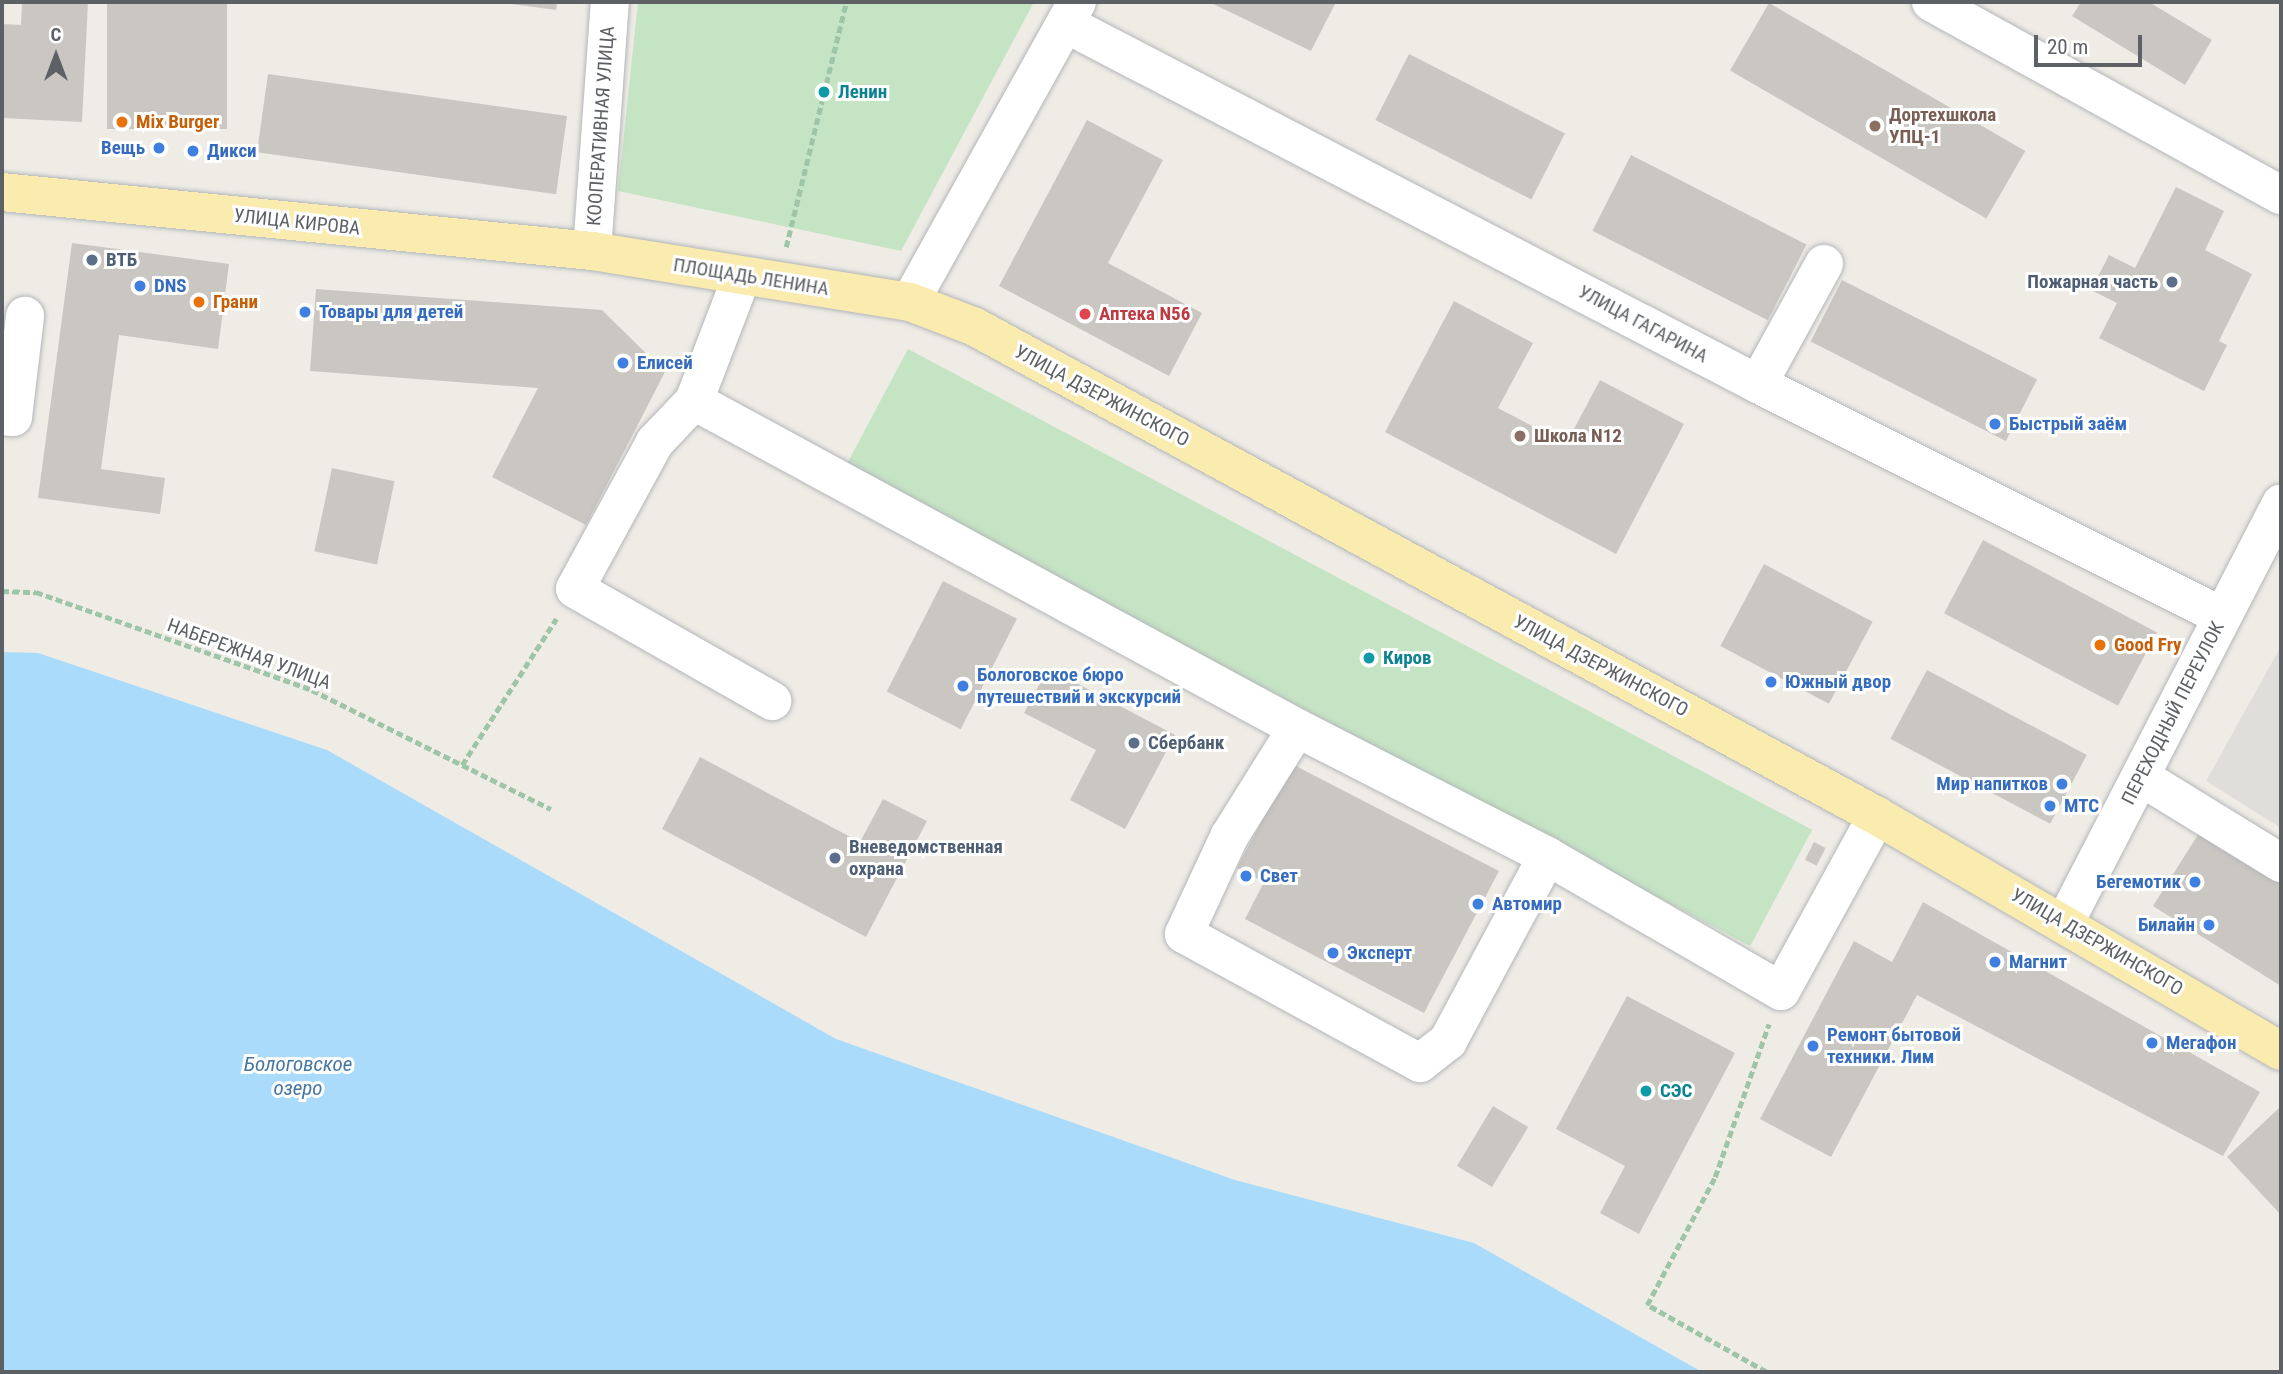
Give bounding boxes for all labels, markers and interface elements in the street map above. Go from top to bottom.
north arrow [21,21,91,91]
scale bar [2038,21,2146,65]
text: С [51,23,61,46]
street label: КООПЕРАТИВНАЯ УЛИЦА [583,25,619,227]
text: 20 m [2047,35,2088,59]
place label: Ленин [838,81,887,103]
marker: Ленин [816,84,832,100]
place label: Дортехшкола УПЦ-1 [1889,104,1996,148]
place label: Mix Burger [136,111,219,133]
marker: Mix Burger [114,114,130,130]
marker: Дортехшкола УПЦ-1 [1867,118,1883,134]
place label: Вещь [101,137,145,159]
marker: Вещь [151,140,167,156]
place label: Дикси [207,140,257,162]
marker: Дикси [185,143,201,159]
street label: УЛИЦА КИРОВА [233,204,361,240]
place label: ВТБ [106,249,137,271]
marker: ВТБ [84,252,100,268]
street label: ПЛОЩАДЬ ЛЕНИНА [672,253,830,301]
place label: Пожарная часть [2027,271,2158,293]
marker: Пожарная часть [2164,274,2180,290]
place label: DNS [154,275,187,297]
marker: DNS [132,278,148,294]
street label: УЛИЦА ГАГАРИНА [1574,280,1712,368]
place label: Грани [213,291,258,313]
marker: Грани [191,294,207,310]
place label: Товары для детей [319,301,463,323]
place label: Аптека N56 [1099,303,1190,325]
marker: Товары для детей [297,304,313,320]
marker: Аптека N56 [1077,306,1093,322]
street label: УЛИЦА ДЗЕРЖИНСКОГО [1011,340,1193,452]
place label: Елисей [637,352,693,374]
marker: Елисей [615,355,631,371]
place label: Быстрый заём [2009,413,2127,435]
marker: Быстрый заём [1987,416,2003,432]
place label: Школа N12 [1534,425,1622,447]
marker: Школа N12 [1512,428,1528,444]
street label: УЛИЦА ДЗЕРЖИНСКОГО [1510,610,1692,722]
street label: НАБЕРЕЖНАЯ УЛИЦА [164,614,334,694]
street label: ПЕРЕХОДНЫЙ ПЕРЕУЛОК [2117,618,2229,808]
place label: Good Fry [2114,634,2182,656]
marker: Good Fry [2092,637,2108,653]
place label: Киров [1383,647,1432,669]
marker: Киров [1361,650,1377,666]
place label: Бологовское бюро путешествий и экскурсий [977,664,1181,708]
place label: Южный двор [1785,671,1891,693]
marker: Южный двор [1763,674,1779,690]
marker: Бологовское бюро путешествий и экскурсий [955,678,971,694]
place label: Сбербанк [1148,732,1224,754]
marker: Сбербанк [1126,735,1142,751]
place label: Мир напитков [1936,773,2048,795]
marker: Мир напитков [2054,776,2070,792]
place label: МТС [2064,795,2099,817]
marker: МТС [2042,798,2058,814]
place label: Вневедомственная охрана [849,836,1003,880]
marker: Вневедомственная охрана [827,850,843,866]
place label: Свет [1260,865,1298,887]
marker: Свет [1238,868,1254,884]
place label: Бегемотик [2096,871,2181,893]
marker: Бегемотик [2187,874,2203,890]
street label: УЛИЦА ДЗЕРЖИНСКОГО [2007,884,2187,1000]
place label: Автомир [1492,893,1562,915]
marker: Автомир [1470,896,1486,912]
place label: Билайн [2138,914,2195,936]
marker: Билайн [2201,917,2217,933]
place label: Эксперт [1347,942,1412,964]
marker: Эксперт [1325,945,1341,961]
place label: Магнит [2009,951,2067,973]
marker: Магнит [1987,954,2003,970]
place label: Ремонт бытовой техники. Лим [1827,1024,1961,1068]
place label: Мегафон [2166,1032,2236,1054]
marker: Мегафон [2144,1035,2160,1051]
marker: Ремонт бытовой техники. Лим [1805,1038,1821,1054]
water label: Бологовское озеро [244,1051,352,1101]
place label: СЭС [1660,1080,1692,1102]
marker: СЭС [1638,1083,1654,1099]

